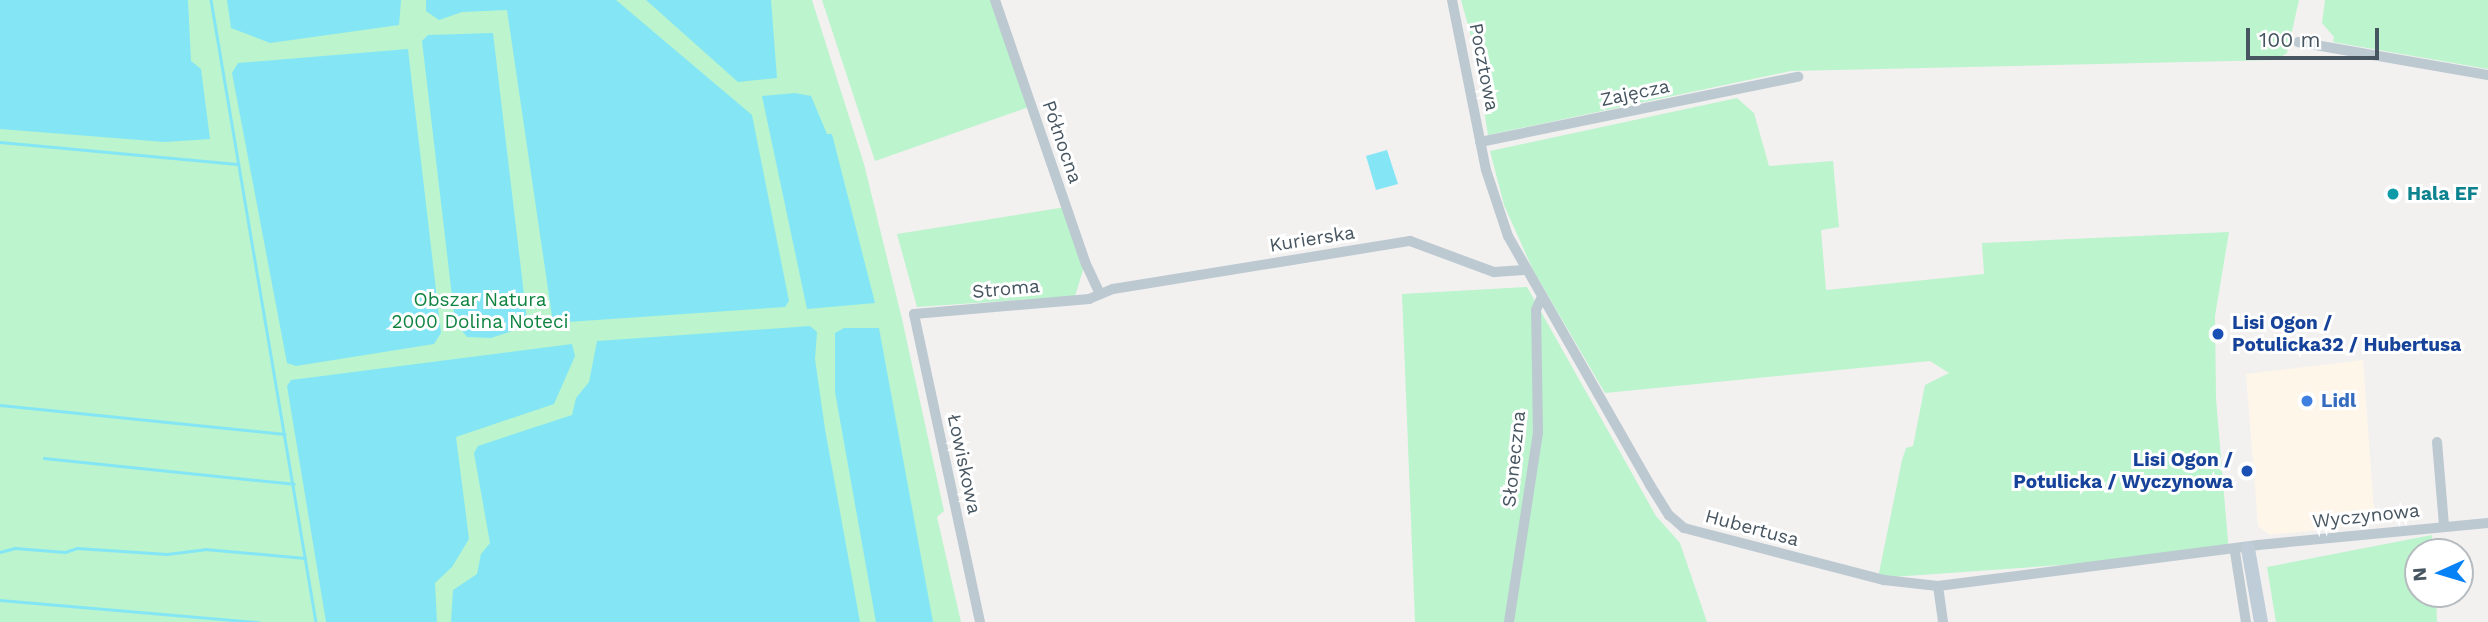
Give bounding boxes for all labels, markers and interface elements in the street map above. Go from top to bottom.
scale bar [2250,14,2383,58]
street label: Pocztowa [1464,21,1504,113]
text: 100 m [2259,27,2321,52]
street label: Zajęcza [1598,75,1672,111]
street label: Północna [1037,98,1087,186]
place label: Hala EF [2407,183,2478,205]
marker: Hala EF [2385,186,2401,202]
street label: Kurierska [1268,221,1356,257]
street label: Stroma [971,275,1041,303]
park label: Obszar Natura 2000 Dolina Noteci [391,289,569,333]
place label: Lisi Ogon / Potulicka32 / Hubertusa [2232,312,2461,356]
marker: Lisi Ogon / Potulicka32 / Hubertusa [2210,326,2226,342]
place label: Lidl [2321,390,2356,412]
marker: Lidl [2299,393,2315,409]
street label: Słoneczna [1498,410,1530,508]
street label: Łowiskowa [942,412,986,516]
place label: Lisi Ogon / Potulicka / Wyczynowa [2013,449,2233,493]
marker: Lisi Ogon / Potulicka / Wyczynowa [2239,463,2255,479]
street label: Wyczynowa [2311,499,2421,533]
street label: Hubertusa [1703,505,1801,551]
north arrow [2404,538,2474,608]
text: N [2408,567,2432,582]

